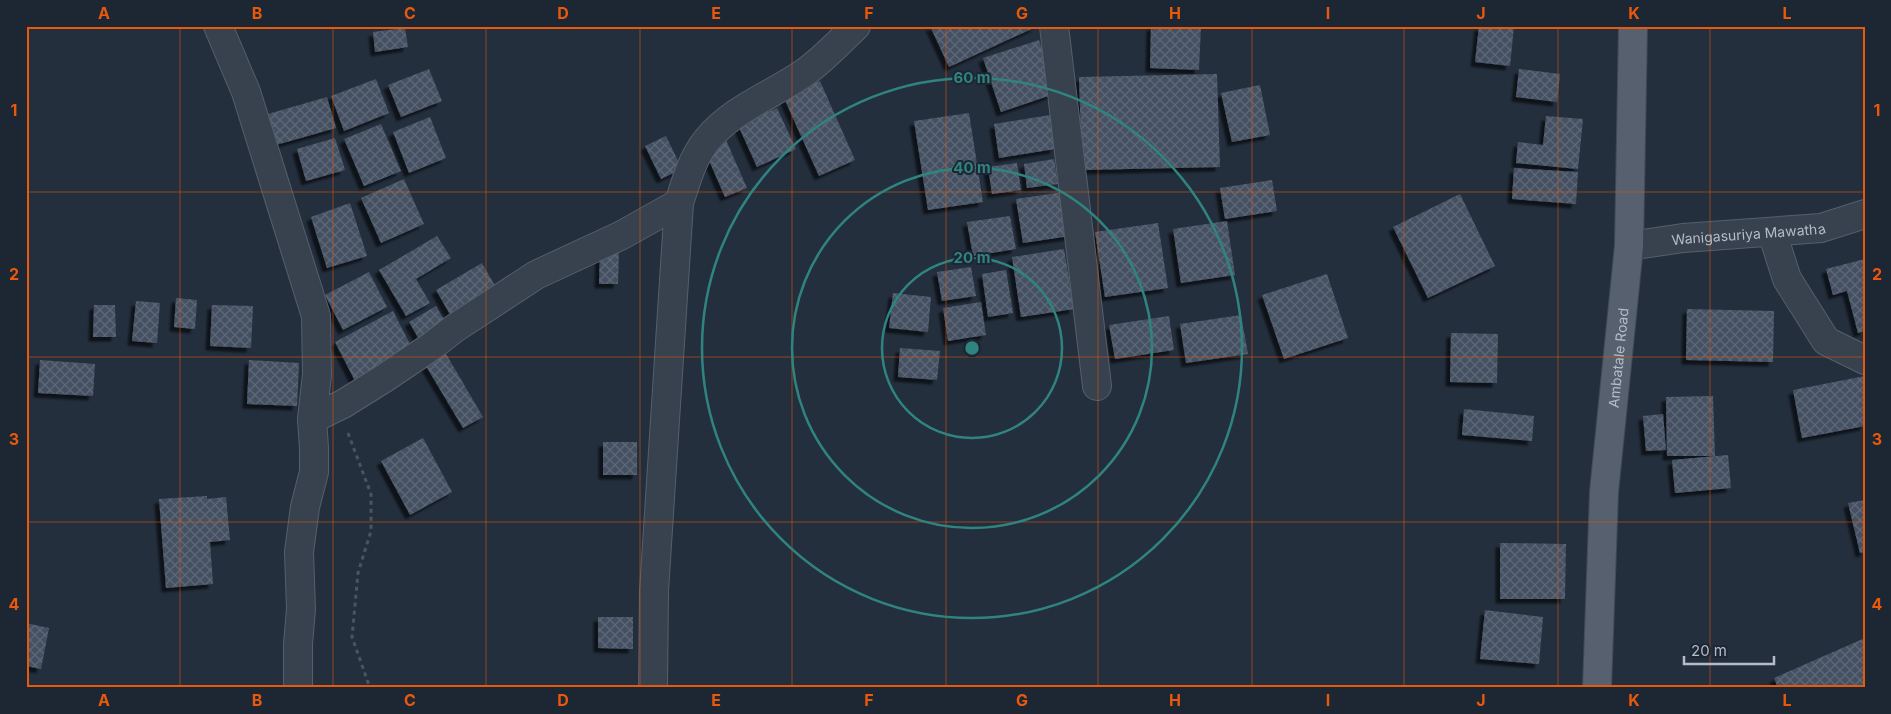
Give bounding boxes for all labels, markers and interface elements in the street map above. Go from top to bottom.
text: A [98,3,110,23]
text: B [252,3,262,23]
text: C [404,3,416,23]
text: D [557,3,569,23]
text: E [711,3,721,23]
text: F [864,3,874,23]
text: G [1016,3,1028,23]
text: H [1169,3,1181,23]
text: I [1326,3,1330,23]
text: J [1476,3,1486,23]
text: K [1628,3,1640,23]
text: L [1782,3,1792,23]
text: 60 m [953,68,991,87]
text: 1 [11,100,17,120]
text: 1 [1874,100,1880,120]
text: 40 m [953,158,991,177]
street label: Wanigasuriya Mawatha [1670,219,1827,248]
text: 20 m [954,248,990,267]
text: 2 [9,264,19,284]
text: 2 [1872,264,1882,284]
street label: Ambatale Road [1604,307,1631,409]
centre of rings [963,339,981,357]
text: 3 [9,429,19,449]
text: 3 [1872,429,1882,449]
text: 4 [9,594,20,614]
text: 4 [1872,594,1883,614]
scale bar [1684,634,1774,666]
text: 20 m [1691,641,1727,660]
text: A [98,690,110,710]
text: B [252,690,262,710]
text: C [404,690,416,710]
text: D [557,690,569,710]
text: E [711,690,721,710]
text: F [864,690,874,710]
text: G [1016,690,1028,710]
text: H [1169,690,1181,710]
text: I [1326,690,1330,710]
text: J [1476,690,1486,710]
text: K [1628,690,1640,710]
text: L [1782,690,1792,710]

